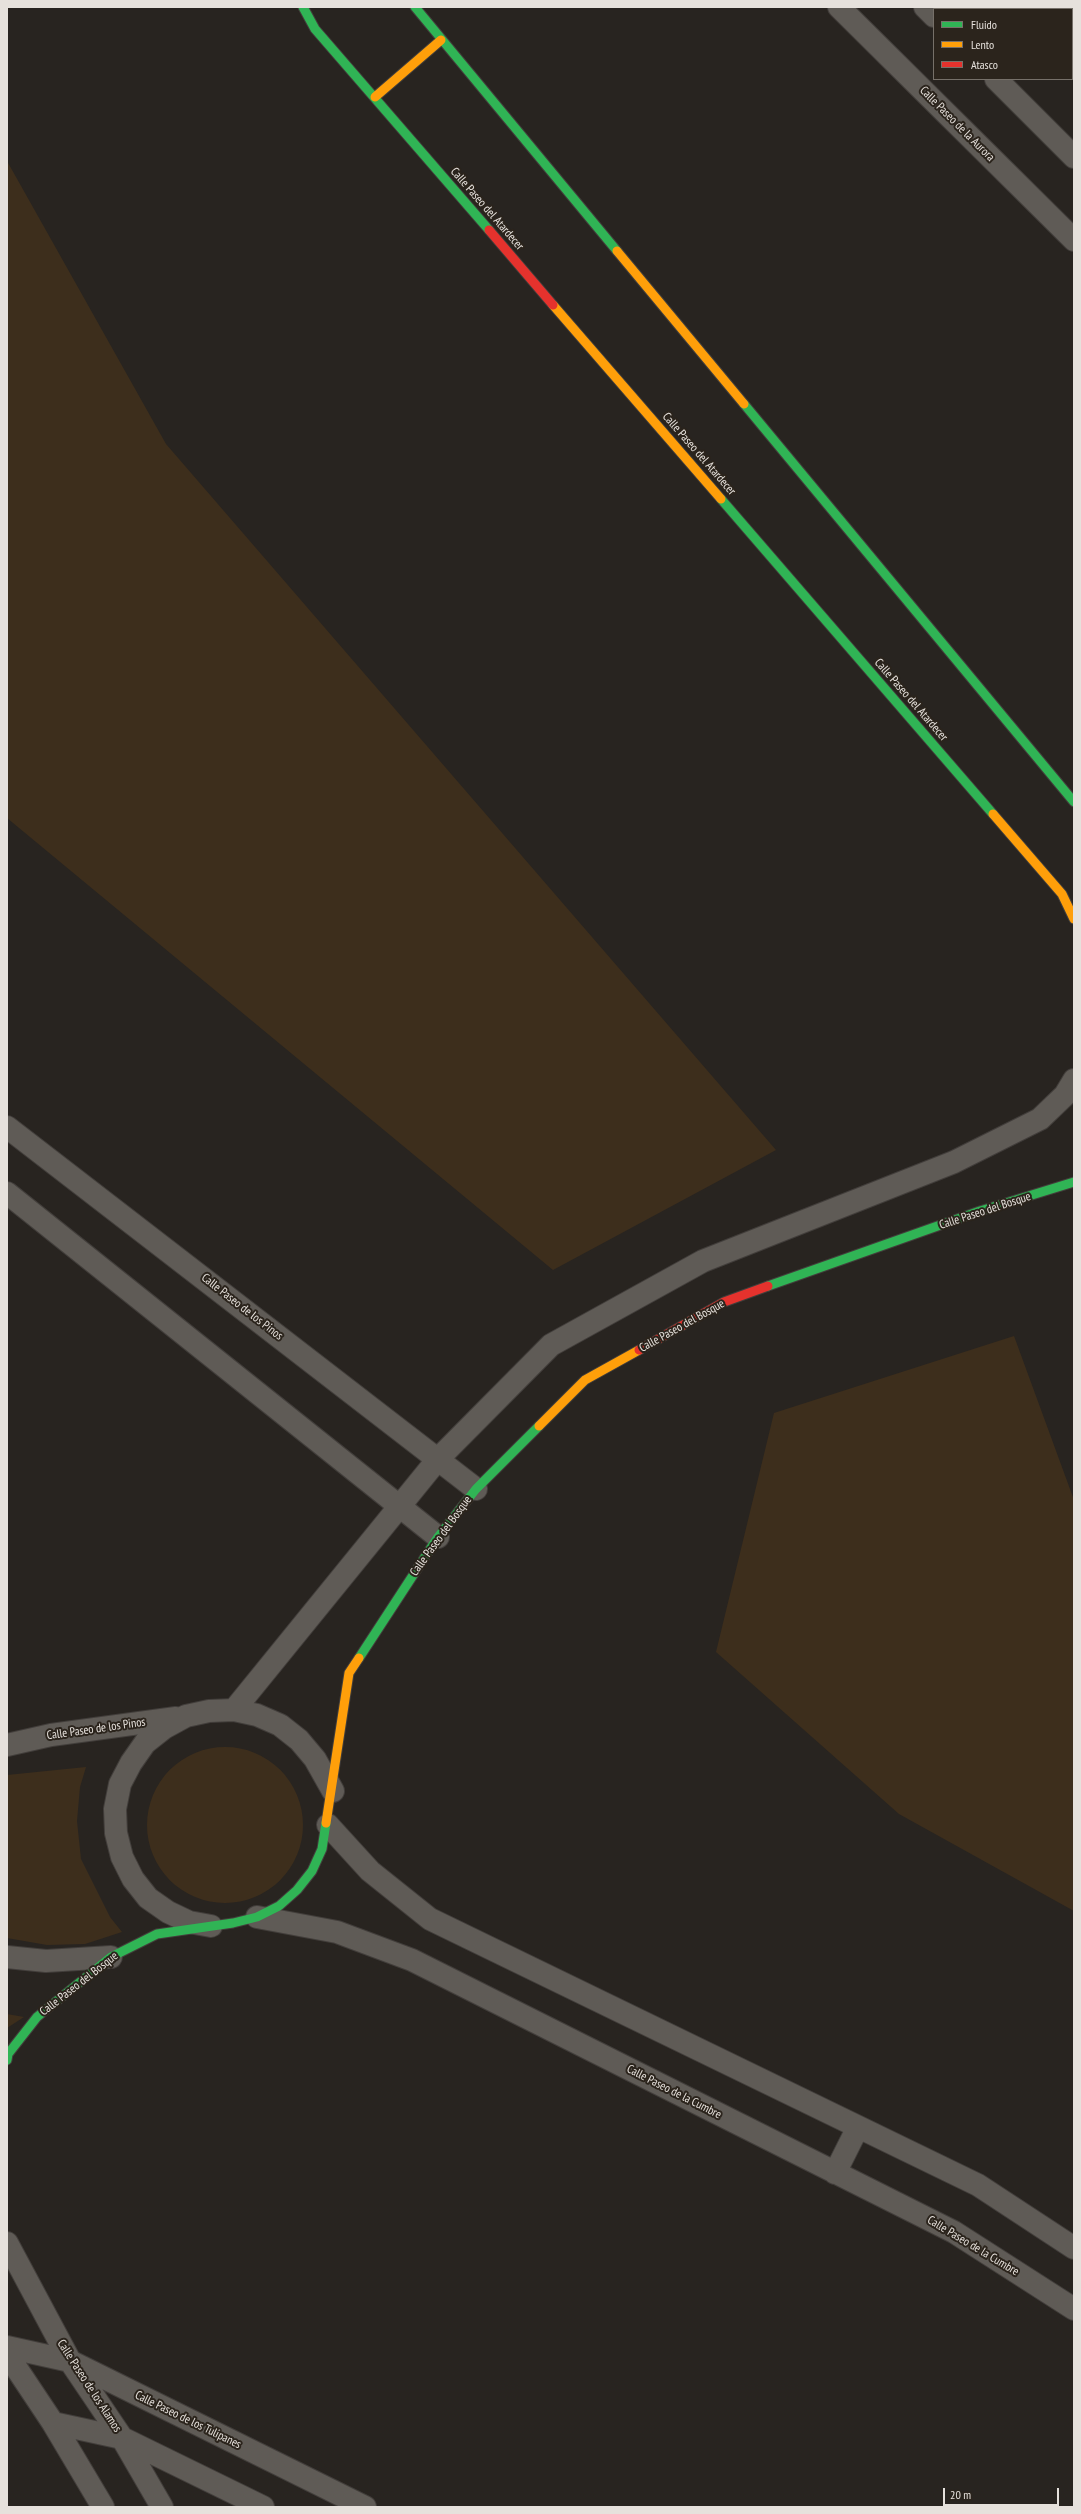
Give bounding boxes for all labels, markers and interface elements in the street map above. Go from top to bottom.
legend [933,8,1073,80]
text: Fluido [971,17,997,32]
text: Lento [971,37,994,52]
text: Atasco [971,57,998,72]
street label: Calle Paseo de la Aurora [917,84,997,164]
street label: Calle Paseo del Atardecer [447,165,527,253]
street label: Calle Paseo del Atardecer [659,410,739,498]
street label: Calle Paseo del Atardecer [871,656,951,744]
street label: Calle Paseo del Bosque [937,1189,1033,1233]
street label: Calle Paseo de los Pinos [198,1271,286,1343]
street label: Calle Paseo del Bosque [637,1297,727,1355]
street label: Calle Paseo del Bosque [407,1493,475,1579]
street label: Calle Paseo de los Pinos [46,1715,146,1743]
street label: Calle Paseo del Bosque [37,1949,121,2019]
street label: Calle Paseo de la Cumbre [624,2062,724,2122]
street label: Calle Paseo de la Cumbre [925,2213,1021,2279]
street label: Calle Paseo de los Alamos [54,2337,124,2435]
street label: Calle Paseo de los Tulipanes [133,2388,243,2452]
scale bar [945,2480,1061,2506]
text: 20 m [950,2487,971,2502]

